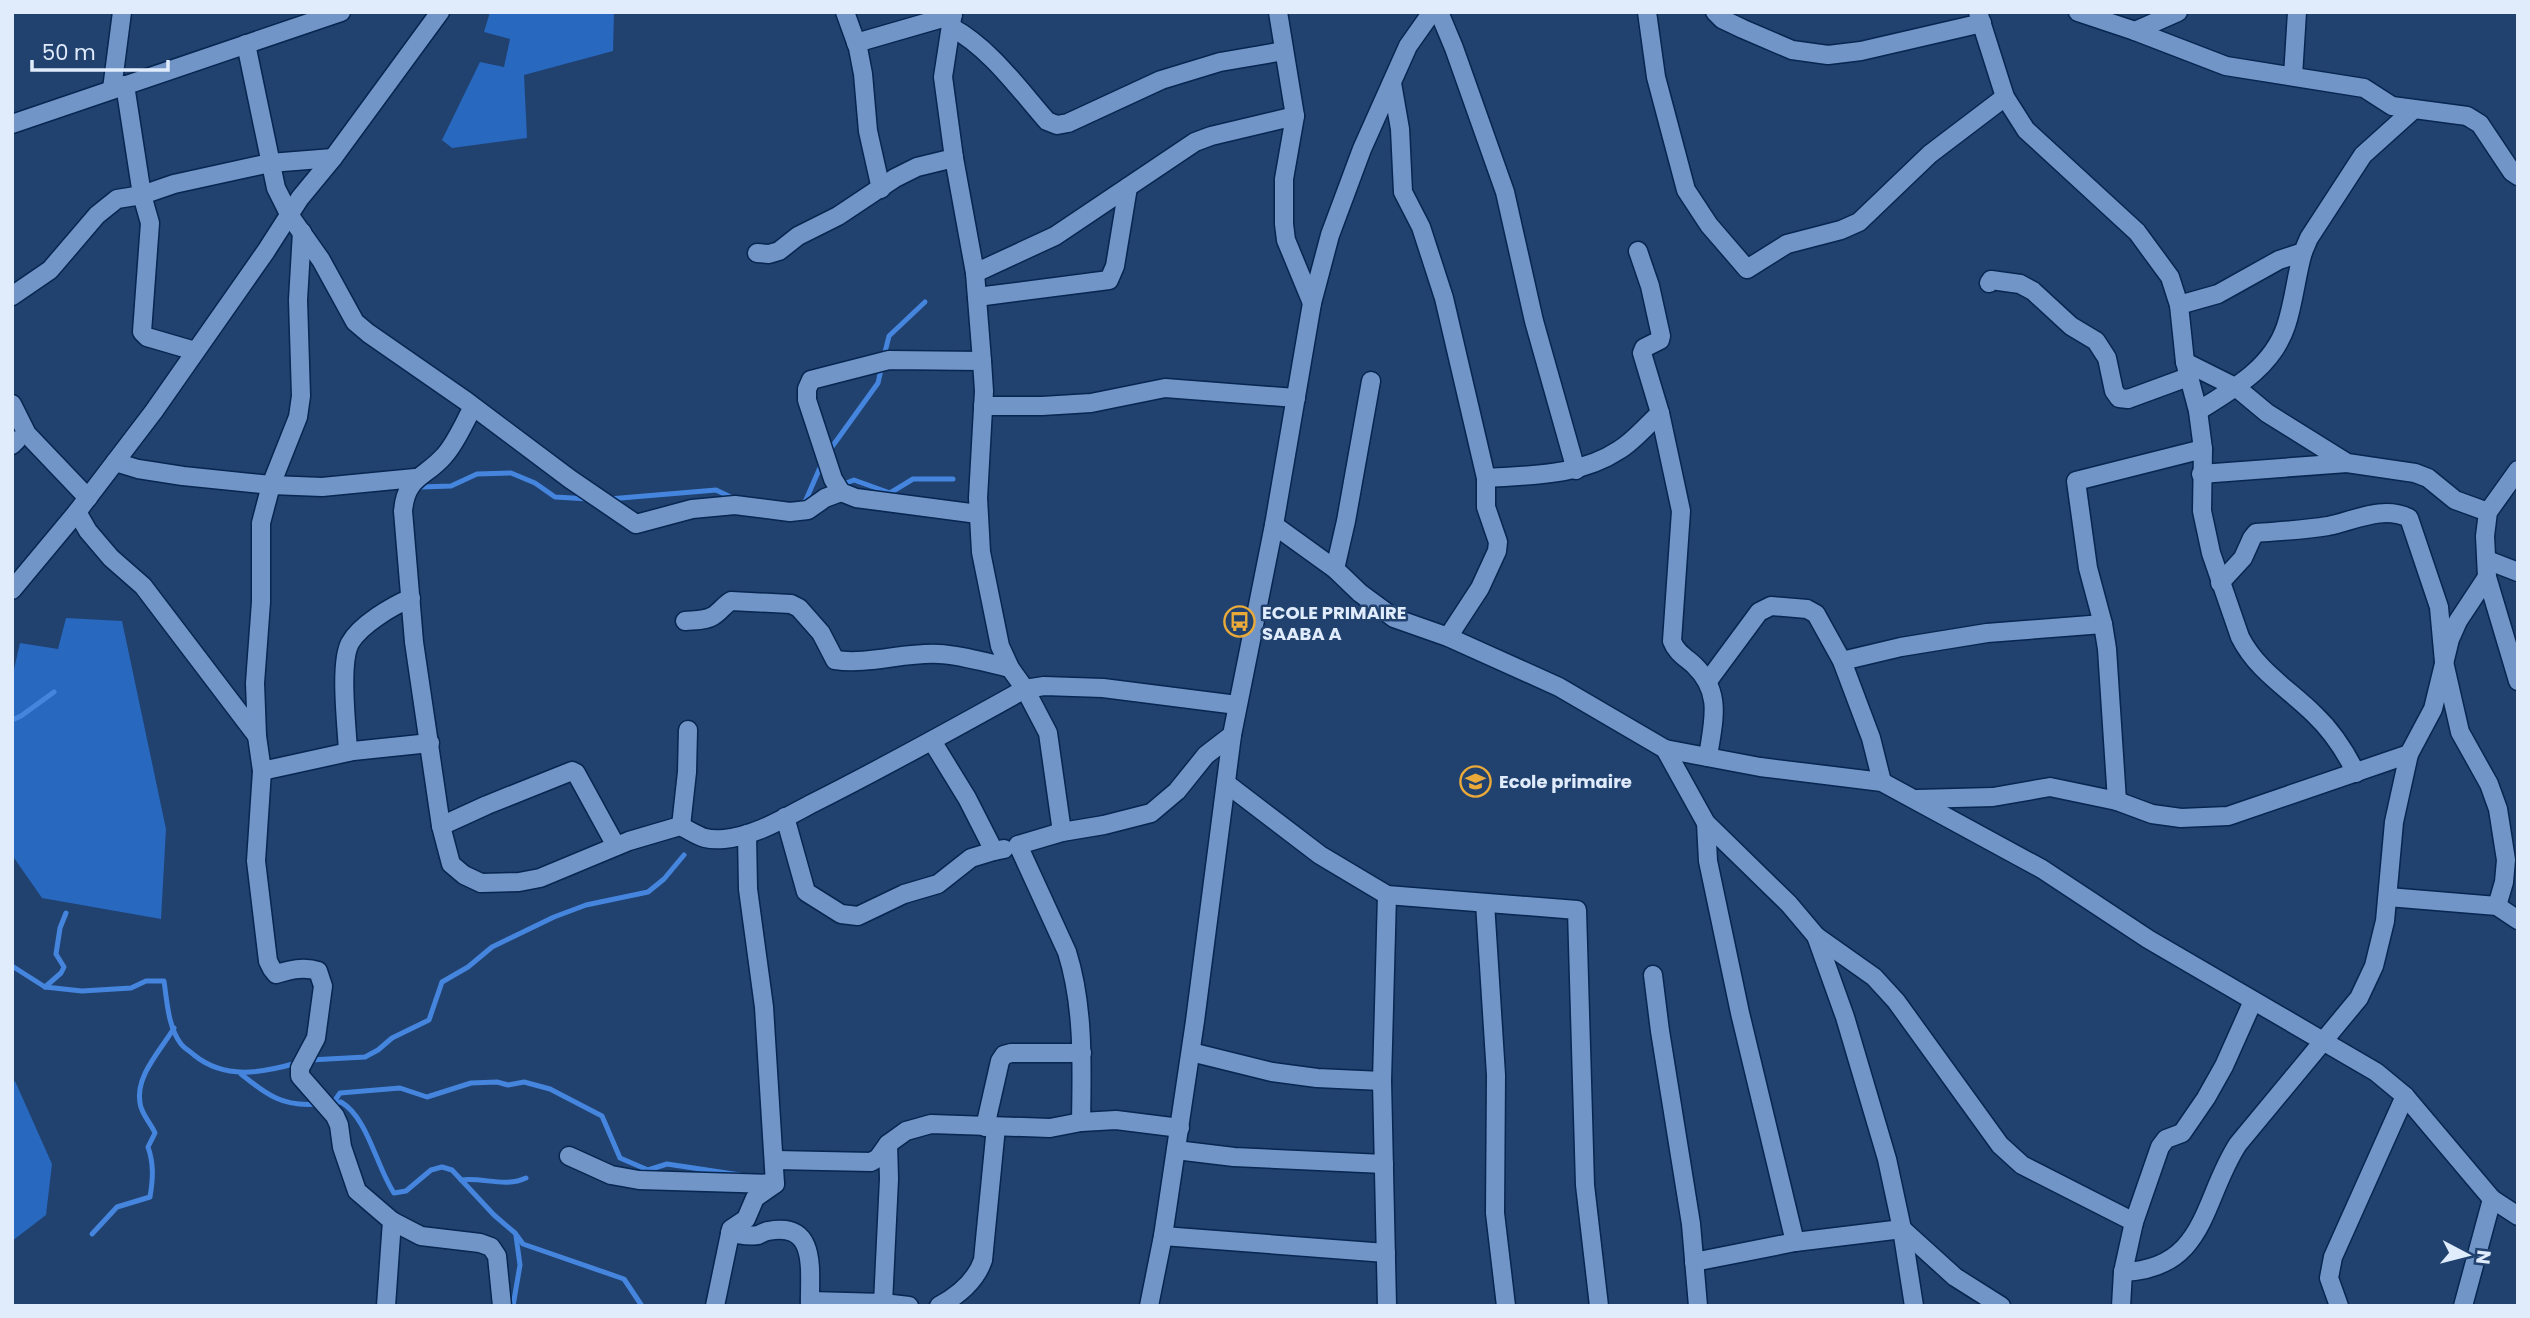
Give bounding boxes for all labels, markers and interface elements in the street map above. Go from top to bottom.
scale bar [32,28,168,72]
text: 50 m [42,38,96,67]
place label: ECOLE PRIMAIRE SAABA A [1262,600,1407,646]
bus stop icon: ECOLE PRIMAIRE SAABA A [1222,605,1256,639]
school or university icon: Ecole primaire [1459,764,1493,798]
place label: Ecole primaire [1499,769,1632,794]
north arrow [2432,1220,2502,1290]
text: N [2469,1248,2498,1266]

